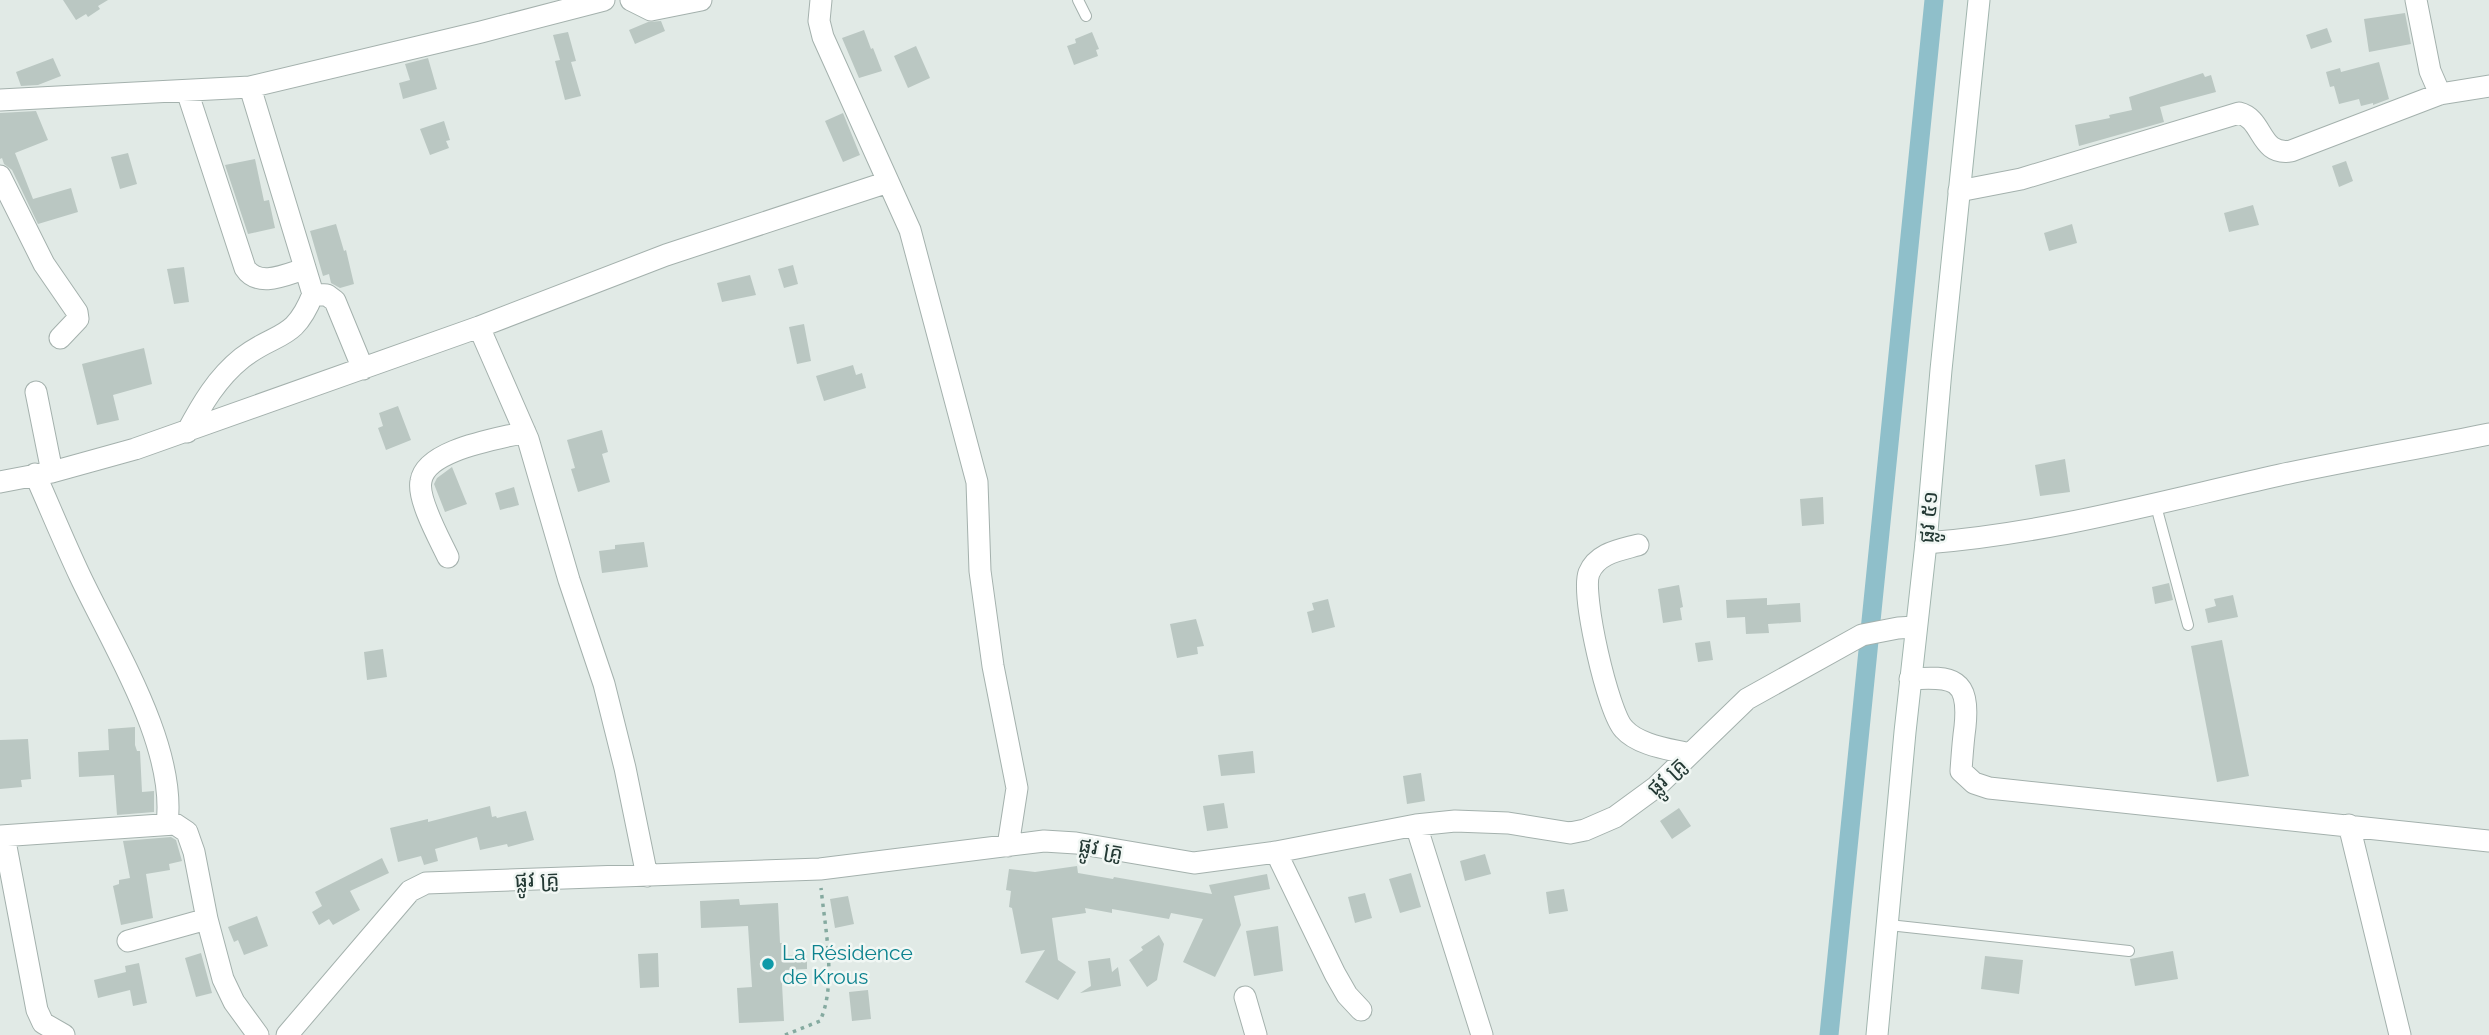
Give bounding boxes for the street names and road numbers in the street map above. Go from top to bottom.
street label: ផ្លូវ ៥១ [1913,490,1950,545]
street label: ផ្លូវ គ្រូ [1641,752,1696,806]
street label: ផ្លូវ គ្រូ [1075,832,1125,871]
street label: ផ្លូវ គ្រូ [514,866,560,899]

